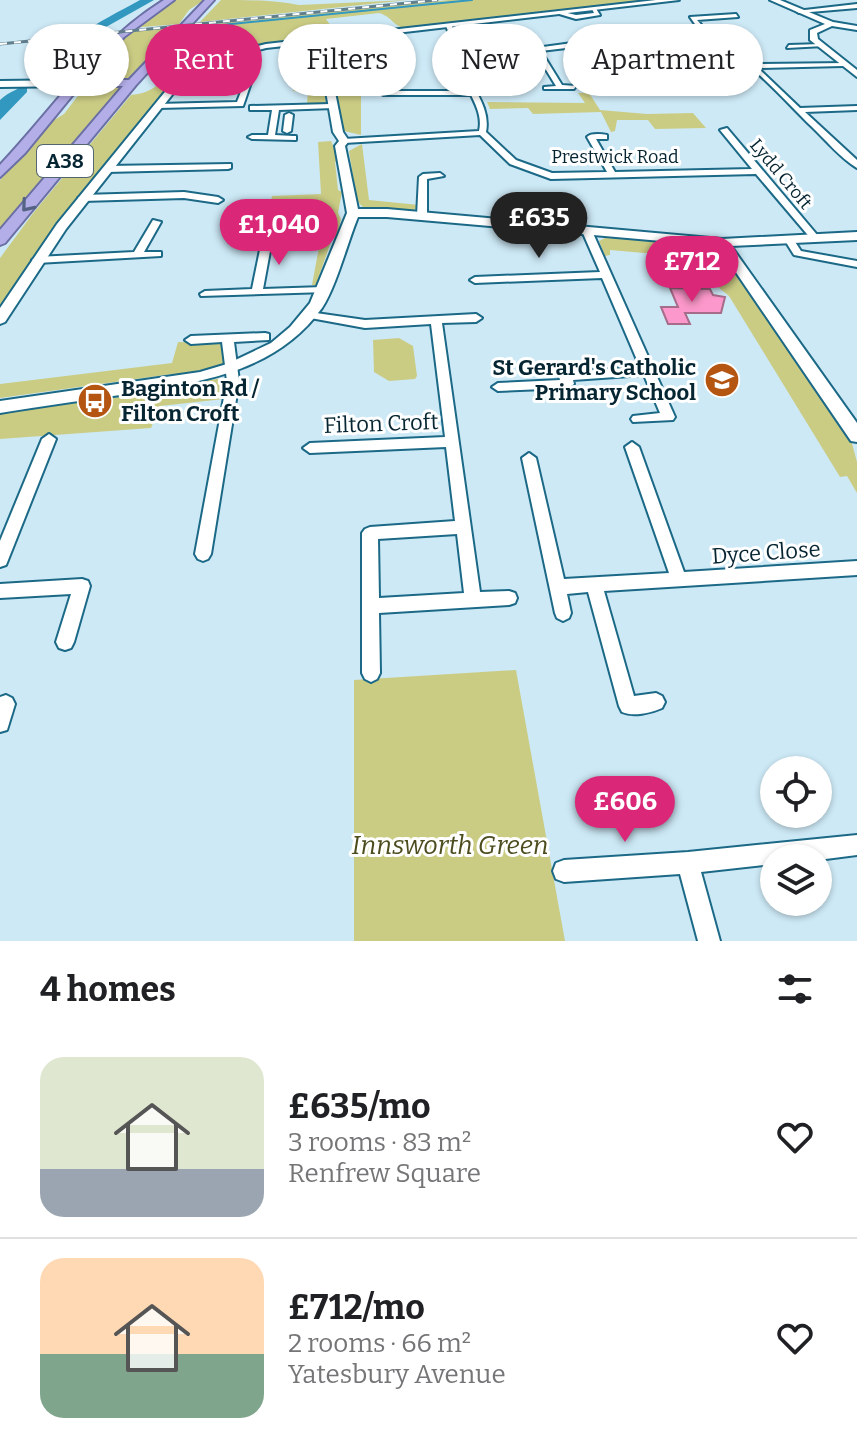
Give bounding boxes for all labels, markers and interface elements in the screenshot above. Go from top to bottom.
chip: Buy [24,24,129,96]
chip: Rent [145,24,262,96]
chip: Filters [278,24,416,96]
chip: New [432,24,547,96]
chip: Apartment [563,24,763,96]
street label: Lydd Croft [745,134,817,214]
road number: A38 [37,145,93,177]
street label: Prestwick Road [551,146,679,168]
pin: £635 [492,192,586,260]
one-way arrow [22,197,37,212]
pin: £1,040 [214,199,344,267]
text: £635 [508,202,570,233]
text: £1,040 [238,209,320,240]
pin: £712 [645,236,739,304]
text: £712 [663,246,721,277]
place label: St Gerard's Catholic Primary School [492,354,696,406]
school or university icon: St Gerard's Catholic Primary School [703,361,741,399]
place label: Baginton Rd / Filton Croft [121,375,260,427]
bus stop icon: Baginton Rd / Filton Croft [76,382,114,420]
street label: Filton Croft [323,408,439,439]
street label: Dyce Close [711,535,821,570]
map controls [760,756,832,916]
button: locate [760,756,832,828]
pin: £606 [578,776,672,844]
text: £606 [593,786,657,817]
park label: Innsworth Green [352,830,548,861]
button: layers [760,844,832,916]
icon: filters [773,967,817,1011]
text: 4 homes [40,969,176,1010]
text: £635/mo [288,1086,431,1127]
icon: home [104,1089,200,1185]
icon: heart [773,1115,817,1159]
text: 3 rooms · 83 m² [288,1127,471,1158]
text: Renfrew Square [288,1158,481,1189]
text: £712/mo [288,1287,425,1328]
icon: home [104,1290,200,1386]
icon: heart [773,1316,817,1360]
text: 2 rooms · 66 m² [288,1328,471,1359]
text: Yatesbury Avenue [288,1359,506,1390]

